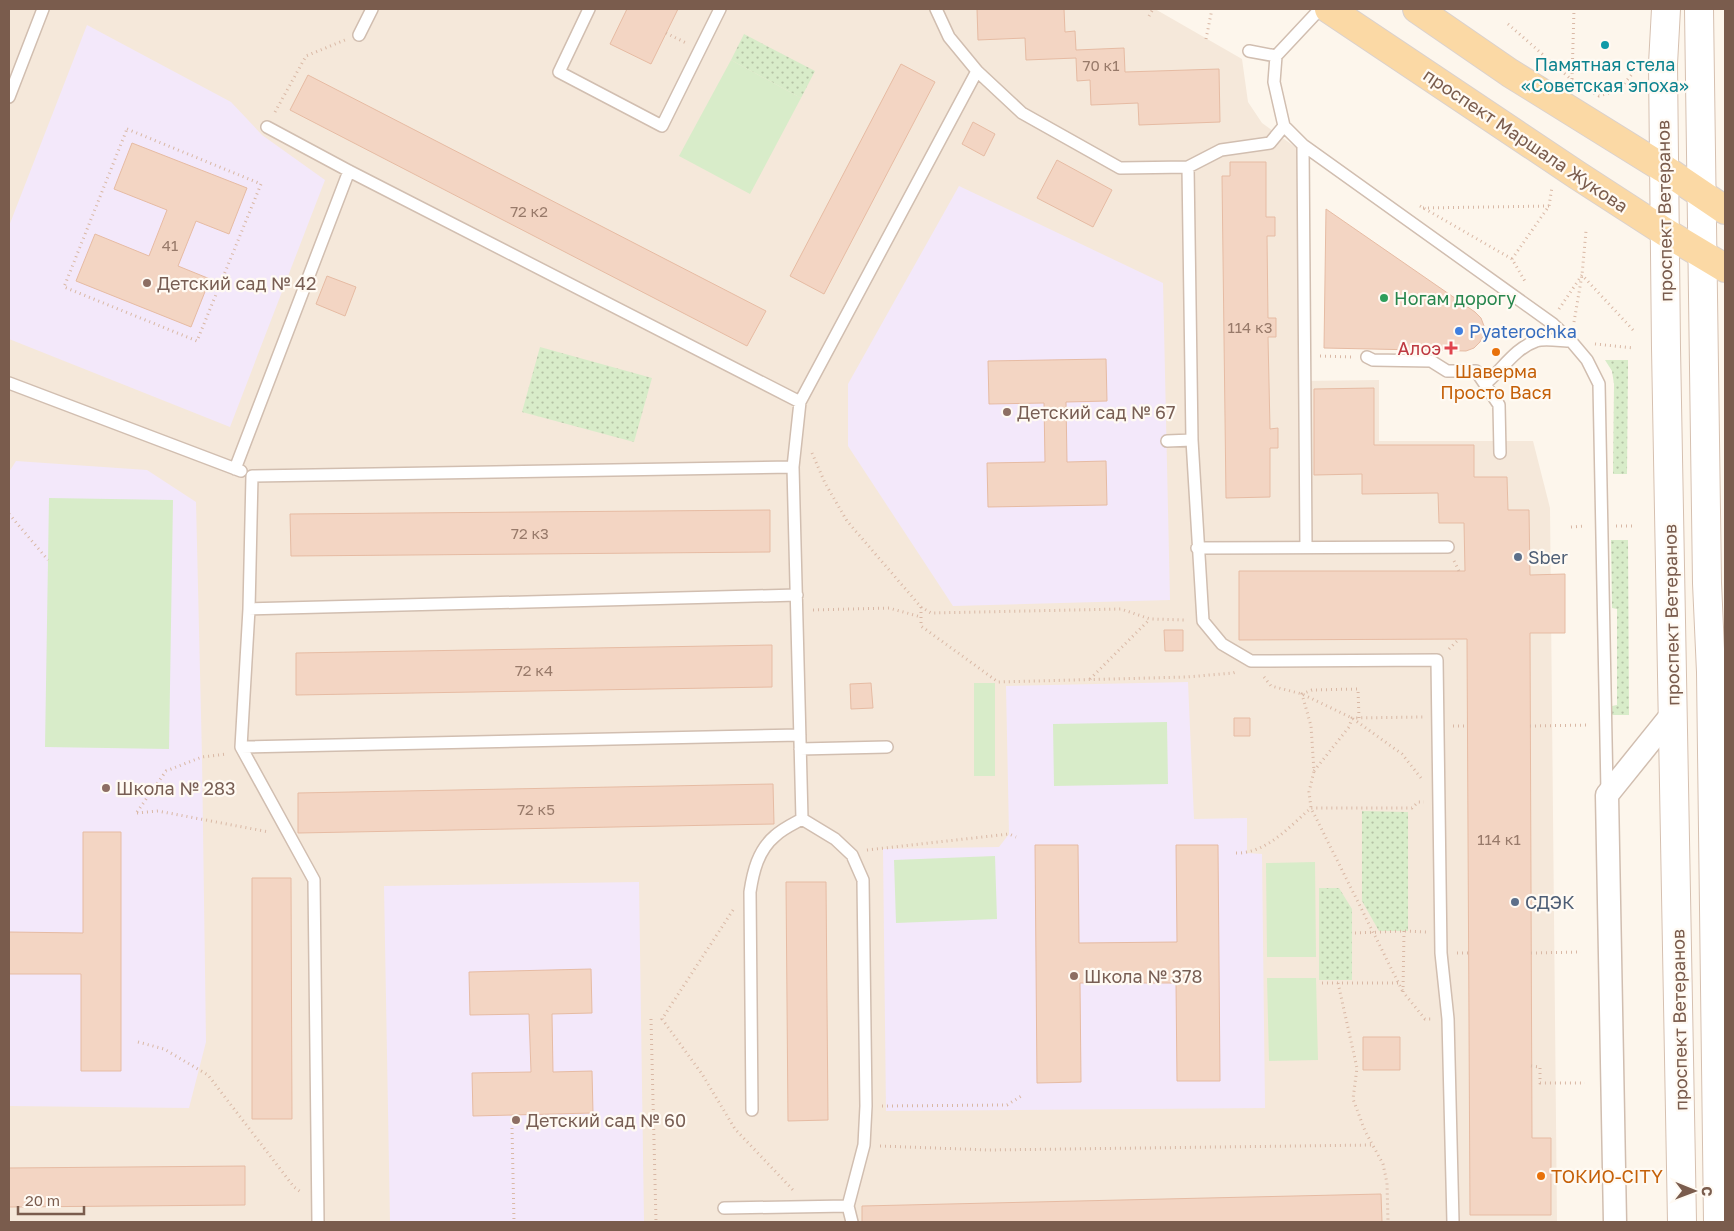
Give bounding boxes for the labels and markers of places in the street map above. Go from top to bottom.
marker: Памятная стела «Советская эпоха» [1599,39,1611,51]
place label: Памятная стела «Советская эпоха» [1521,53,1689,96]
place label: Детский сад № 42 [157,272,316,294]
marker: Детский сад № 42 [141,277,153,289]
place label: Ногам дорогу [1394,287,1516,309]
marker: Ногам дорогу [1378,292,1390,304]
place label: Pyaterochka [1469,320,1577,342]
marker: Pyaterochka [1453,325,1465,337]
place label: Алоэ [1397,337,1441,359]
marker: Алоэ [1445,342,1457,354]
marker: Шаверма Просто Вася [1490,346,1502,358]
place label: Шаверма Просто Вася [1440,360,1552,403]
place label: Детский сад № 67 [1017,401,1176,423]
marker: Детский сад № 67 [1001,406,1013,418]
place label: Sber [1528,546,1568,568]
marker: Sber [1512,551,1524,563]
place label: Школа № 283 [116,777,235,799]
marker: Школа № 283 [100,782,112,794]
place label: СДЭК [1525,891,1575,913]
marker: СДЭК [1509,896,1521,908]
place label: Школа № 378 [1084,965,1203,987]
marker: Школа № 378 [1068,970,1080,982]
place label: Детский сад № 60 [526,1109,686,1131]
marker: Детский сад № 60 [510,1114,522,1126]
place label: ТОКИО-CITY [1551,1165,1663,1187]
marker: ТОКИО-CITY [1535,1170,1547,1182]

